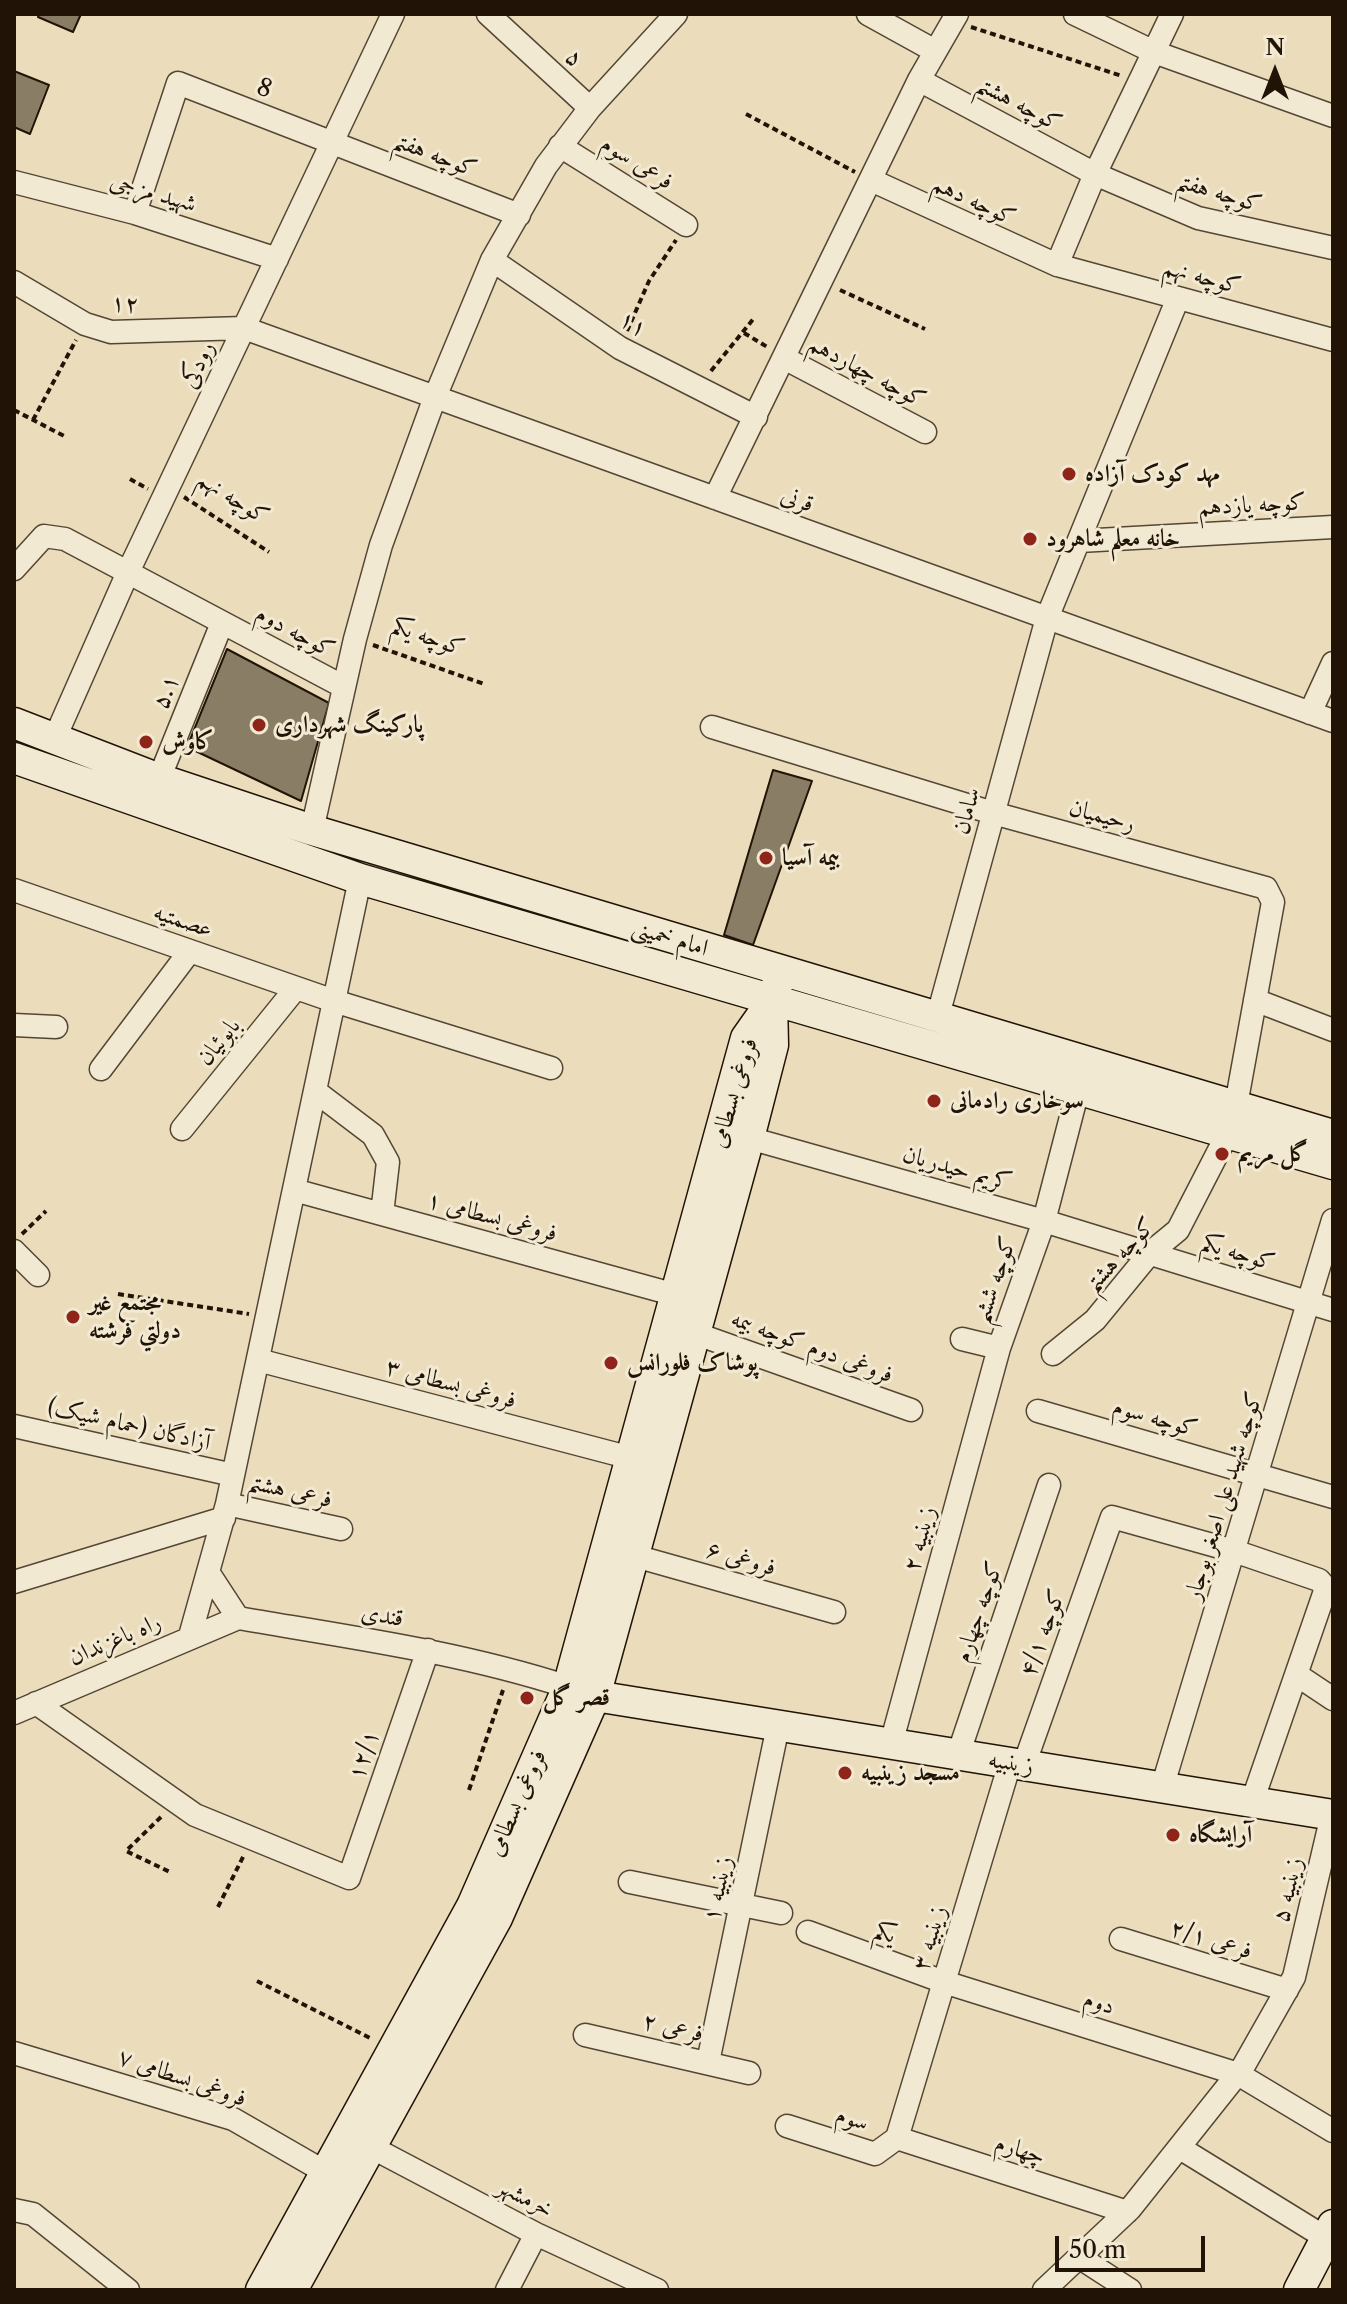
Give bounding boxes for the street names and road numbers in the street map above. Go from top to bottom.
street label: ۵ [559,43,589,73]
street label: کوچه هشتم [972,70,1066,138]
street label: 8 [252,73,276,105]
street label: کوچه هفتم [389,126,481,184]
street label: فرعی سوم [595,130,679,196]
street label: کوچه هفتم [1173,166,1265,220]
street label: شهید مزجی [106,167,200,219]
street label: کوچه دهم [928,169,1020,233]
street label: کوچه نهم [1160,253,1244,301]
street label: ۱۲ [110,289,140,319]
street label: ۱۱ [613,304,653,344]
street label: کوچه چهاردهم [804,329,930,415]
street label: رودکی [175,337,221,393]
street label: کوچه نهم [192,465,274,531]
street label: قرنی [777,481,817,519]
street label: کوچه یازدهم [1197,488,1307,522]
street label: کوچه دوم [251,599,339,665]
street label: کوچه یکم [388,611,468,663]
street label: ۵.۱ [146,671,186,713]
street label: سامان [947,784,987,838]
street label: رحیمیان [1066,793,1138,839]
street label: عصمتیه [150,898,216,944]
street label: امام خمینی [628,913,712,963]
street label: بابوئیان [191,1012,247,1072]
street label: فروغی بسطامی [704,1035,764,1151]
street label: کریم حیدریان [899,1140,1015,1198]
street label: فروغی بسطامی ۱ [424,1186,560,1248]
street label: کوچه هشتم [1078,1212,1162,1298]
street label: کوچه یکم [1198,1228,1278,1278]
street label: کوچه ششم [967,1233,1023,1327]
street label: فروغی دوم کوچه بیمه [727,1304,897,1390]
street label: فروغی بسطامی ۳ [383,1353,519,1415]
street label: کوچه شهید علی اصغر بوجار [1179,1388,1269,1604]
street label: آزادگان (حمام شیک) [45,1392,213,1458]
street label: کوچه سوم [1109,1392,1201,1444]
street label: فرعی هشتم [245,1467,335,1515]
street label: زینبیه ۲ [898,1503,942,1575]
street label: فروغی ۶ [703,1535,779,1583]
street label: کوچه چهارم [948,1558,1010,1666]
street label: کوچه ۴/۱ [1014,1585,1072,1681]
street label: قندی [359,1598,405,1634]
street label: راه باغزندان [65,1608,165,1672]
street label: ۱۲/۱ [342,1726,386,1784]
street label: فروغی بسطامی [481,1745,553,1861]
street label: زینبیه [986,1745,1036,1781]
street label: زینبیه ۱ [697,1854,739,1924]
street label: زینبیه ۵ [1267,1855,1309,1925]
street label: زینبیه ۳ [907,1902,953,1974]
street label: فرعی ۲/۱ [1167,1914,1255,1966]
street label: یکم [870,1916,900,1950]
street label: دوم [1080,1985,1118,2021]
street label: فرعی ۲ [640,2007,706,2049]
street label: فروغی بسطامی ۷ [114,2043,250,2113]
street label: سوم [832,2100,872,2138]
street label: چهارم [991,2128,1049,2172]
street label: خرمشهر [492,2172,558,2224]

